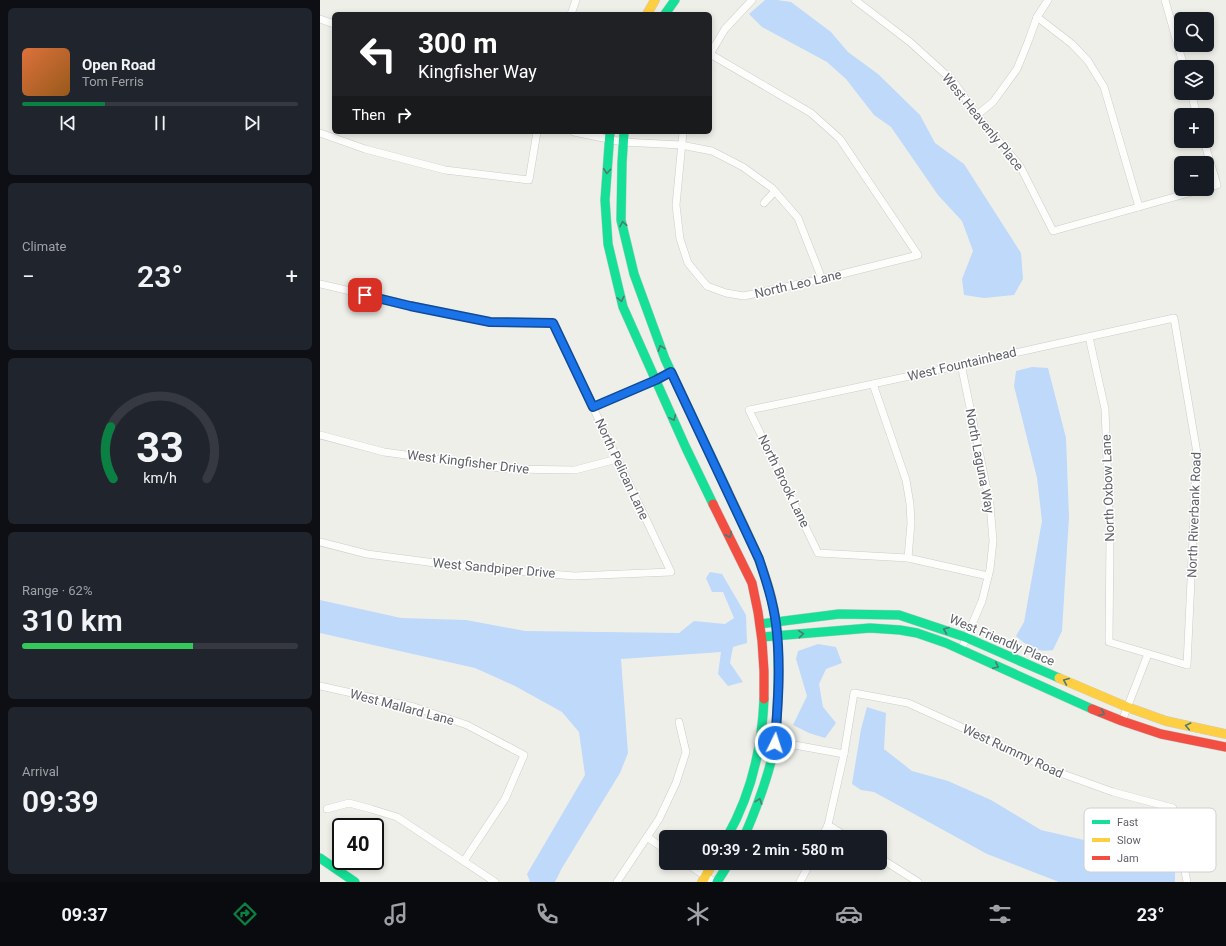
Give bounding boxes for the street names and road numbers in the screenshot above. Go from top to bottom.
street label: West Heavenly Place [939,70,1027,174]
street label: North Leo Lane [753,267,843,301]
street label: West Fountainhead [906,344,1018,384]
street label: North Laguna Way [962,407,998,515]
street label: North Pelican Lane [592,416,652,522]
street label: North Brook Lane [755,432,813,530]
street label: North Oxbow Lane [1099,434,1117,542]
street label: West Kingfisher Drive [406,447,530,477]
street label: North Riverbank Road [1184,452,1204,578]
street label: West Sandpiper Drive [432,555,556,581]
street label: West Friendly Place [947,611,1057,669]
street label: West Mallard Lane [348,686,456,728]
street label: West Rummy Road [960,721,1066,781]

